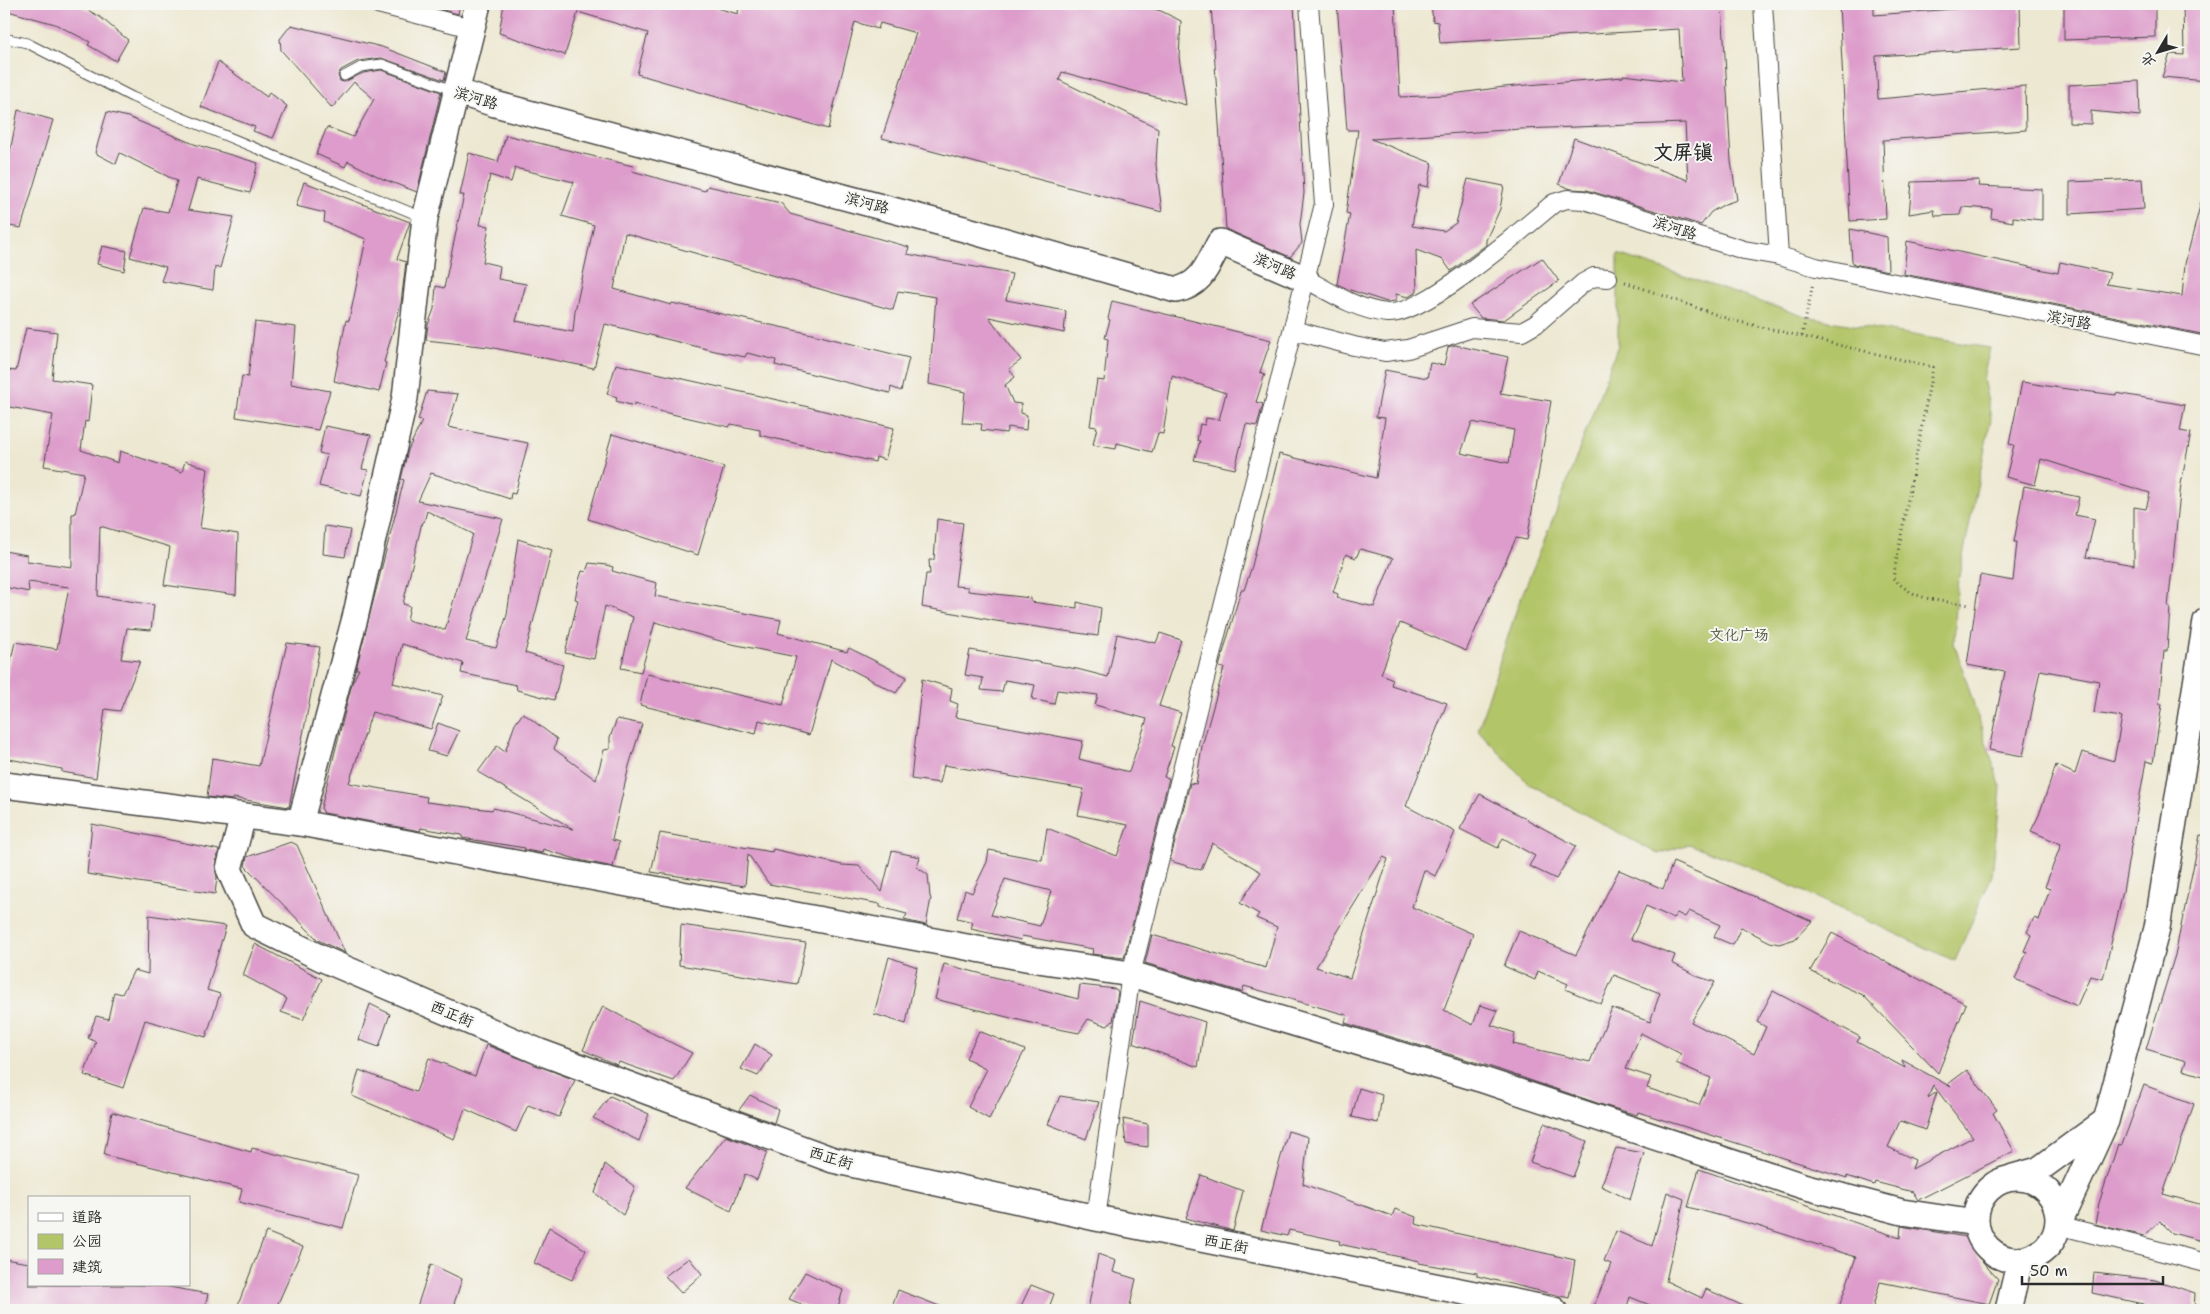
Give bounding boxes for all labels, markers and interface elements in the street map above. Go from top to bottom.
north arrow [2132,28,2182,78]
text: 北 [2136,49,2159,71]
street label: 滨河路 [452,82,500,114]
district label: 文屏镇 [1653,139,1713,165]
street label: 滨河路 [843,188,891,218]
street label: 滨河路 [1651,212,1699,244]
street label: 滨河路 [1250,248,1300,284]
street label: 滨河路 [2045,306,2093,334]
park label: 文化广场 [1709,625,1769,645]
street label: 西正街 [427,996,477,1032]
street label: 西正街 [807,1142,855,1174]
legend [28,1196,190,1286]
text: 道路 [72,1207,102,1227]
street label: 西正街 [1202,1230,1250,1258]
text: 公园 [72,1231,102,1251]
scale bar [2022,1254,2164,1286]
text: 建筑 [72,1257,102,1277]
text: 50 m [2030,1261,2068,1281]

